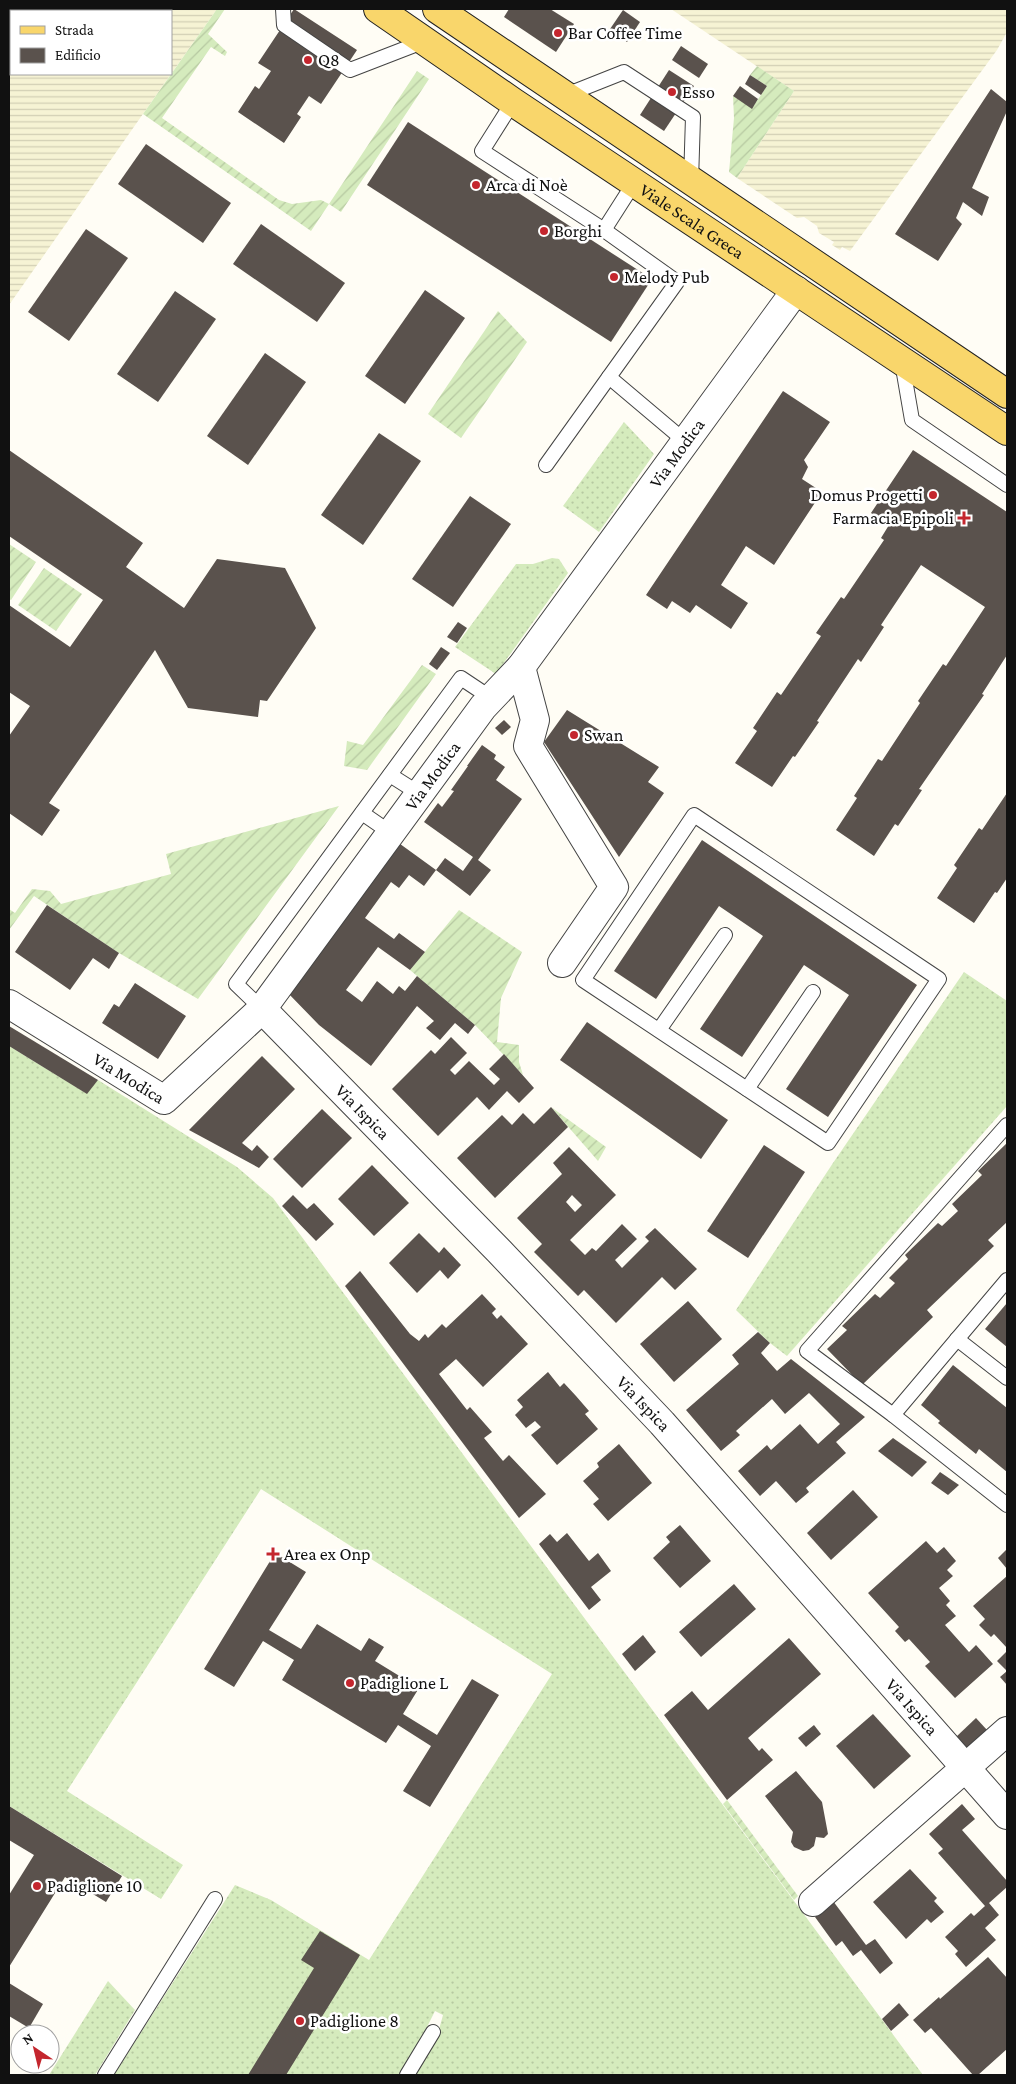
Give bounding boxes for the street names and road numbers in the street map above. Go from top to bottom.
street label: Viale Scala Greca [636,179,748,263]
street label: Via Modica [645,415,709,492]
street label: Via Modica [401,737,464,814]
street label: Via Modica [89,1049,168,1108]
street label: Via Ispica [331,1080,394,1144]
street label: Via Ispica [613,1372,675,1435]
street label: Via Ispica [882,1675,942,1739]

